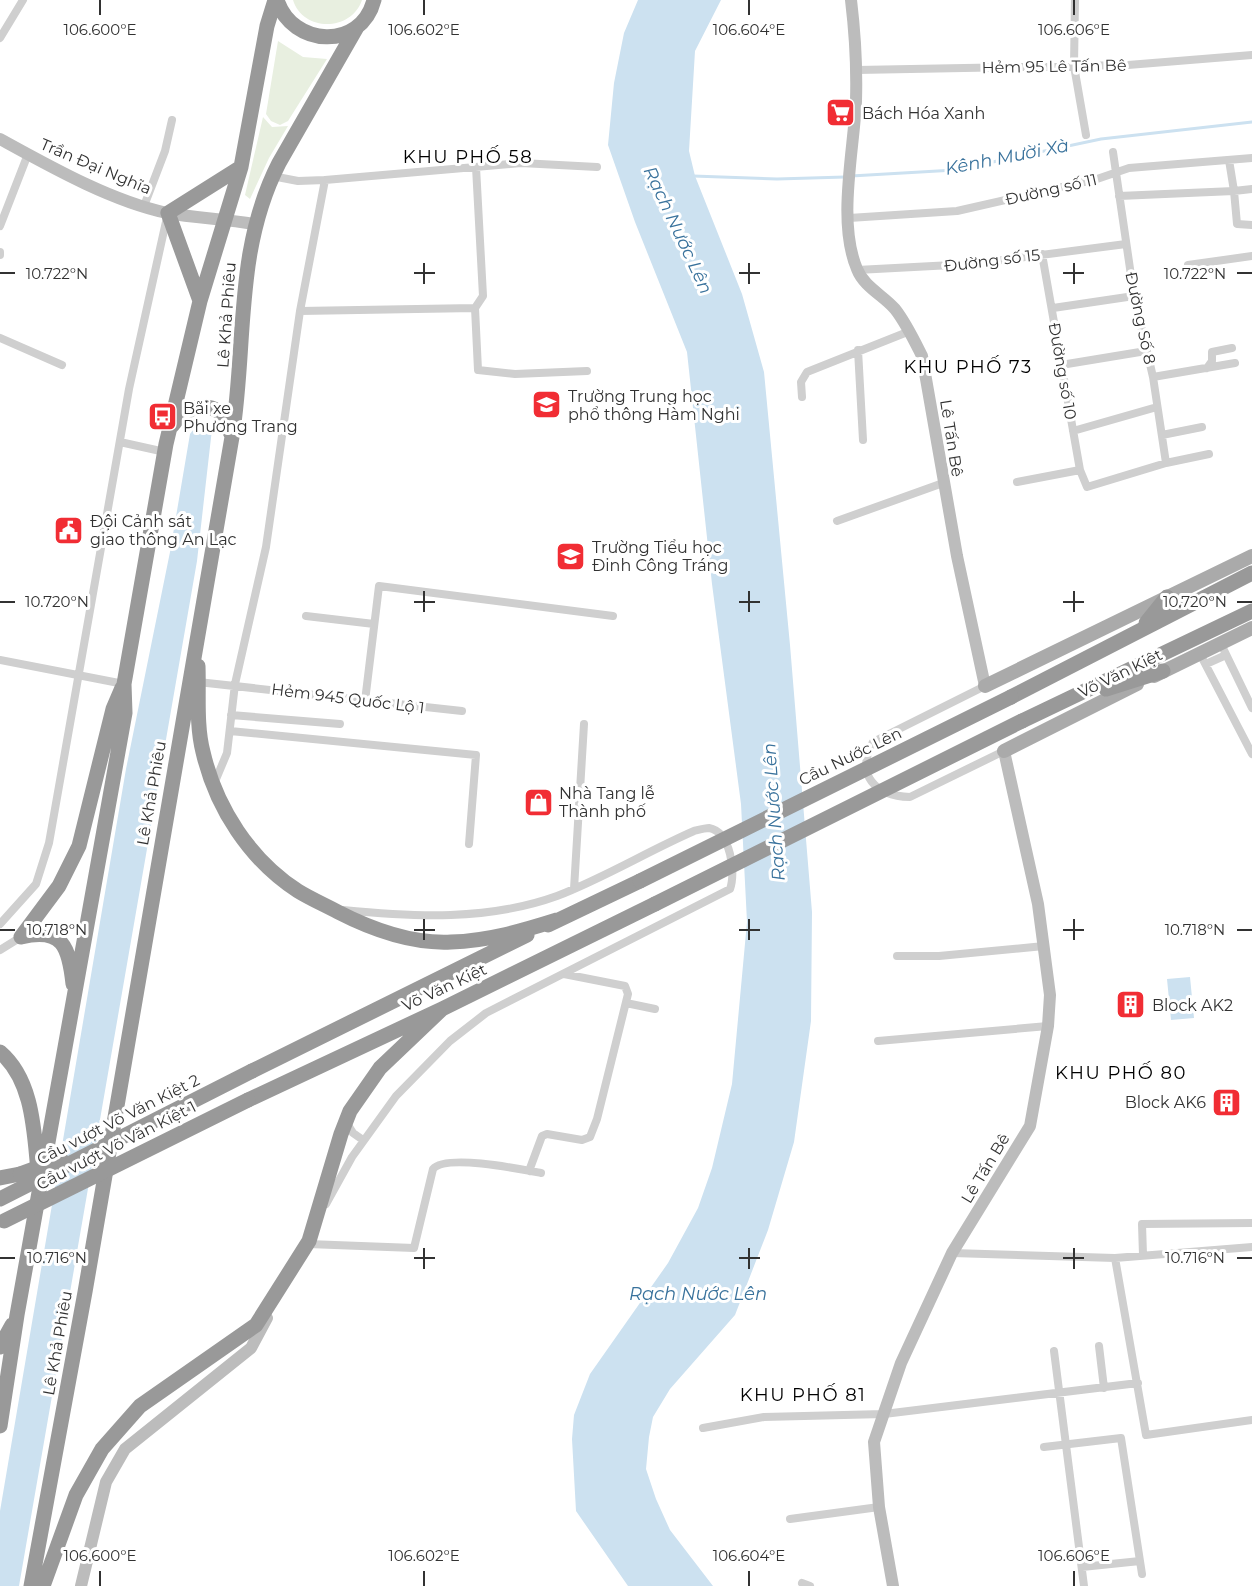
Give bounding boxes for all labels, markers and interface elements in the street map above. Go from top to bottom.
text: 106.600°E [64,20,137,39]
text: 106.602°E [388,20,460,39]
text: 106.604°E [713,20,785,39]
text: 106.606°E [1038,20,1110,39]
street label: Hẻm 95 Lê Tấn Bê [981,56,1127,77]
supermarket icon: Bách Hóa Xanh [825,97,857,129]
place label: Bách Hóa Xanh [862,104,985,123]
street label: Trần Đại Nghĩa [37,134,154,198]
water label: Kênh Mười Xà [943,134,1071,180]
district label: KHU PHỐ 58 [403,145,533,168]
water label: Rạch Nước Lên [639,163,717,297]
street label: Đường số 11 [1003,170,1099,209]
street label: Đường số 15 [943,245,1041,276]
street label: Lê Khả Phiêu [213,261,240,369]
text: 10.722°N [26,264,88,283]
text: 10.722°N [1164,264,1226,283]
street label: Đường Số 8 [1121,270,1160,366]
street label: Đường số 10 [1045,321,1080,421]
district label: KHU PHỐ 73 [903,355,1033,378]
place label: Trường Trung học phổ thông Hàm Nghi [568,387,740,424]
school or university icon: Trường Trung học phổ thông Hàm Nghi [531,389,563,421]
street label: Lê Tấn Bê [936,398,967,478]
place label: Bãi xe Phương Trang [183,399,298,436]
bus stop icon: Bãi xe Phương Trang [146,401,178,433]
place label: Đội Cảnh sát giao thông An Lạc [90,512,237,549]
public building icon: Đội Cảnh sát giao thông An Lạc [53,514,85,546]
place label: Trường Tiểu học Đinh Công Tráng [592,538,728,575]
school or university icon: Trường Tiểu học Đinh Công Tráng [555,540,587,572]
text: 10.720°N [25,592,89,611]
text: 10.720°N [1163,592,1227,611]
street label: Võ Văn Kiệt [1075,645,1166,702]
street label: Hẻm 945 Quốc Lộ 1 [270,680,426,717]
street label: Cầu Nước Lên [796,723,905,790]
street label: Lê Khả Phiêu [133,739,170,847]
water label: Rạch Nước Lên [758,742,790,882]
place label: Nhà Tang lễ Thành phố [559,784,655,821]
shop icon: Nhà Tang lễ Thành phố [522,786,554,818]
text: 10.718°N [27,920,87,939]
text: 10.718°N [1165,920,1225,939]
street label: Võ Văn Kiệt [399,959,490,1015]
building icon: Block AK2 [1115,989,1147,1021]
place label: Block AK2 [1152,996,1233,1015]
district label: KHU PHỐ 80 [1055,1061,1187,1084]
street label: Cầu vượt Võ Văn Kiệt 2 [34,1070,203,1169]
building icon: Block AK6 [1211,1086,1243,1118]
place label: Block AK6 [1125,1093,1206,1112]
street label: Cầu vượt Võ Văn Kiệt 1 [33,1097,199,1194]
street label: Lê Tấn Bê [957,1130,1014,1207]
text: 10.716°N [27,1248,87,1267]
text: 10.716°N [1165,1248,1225,1267]
water label: Rạch Nước Lên [629,1283,767,1305]
street label: Lê Khả Phiêu [39,1289,76,1397]
district label: KHU PHỐ 81 [740,1383,866,1406]
text: 106.600°E [64,1546,137,1565]
text: 106.602°E [388,1546,460,1565]
text: 106.604°E [713,1546,785,1565]
text: 106.606°E [1038,1546,1110,1565]

